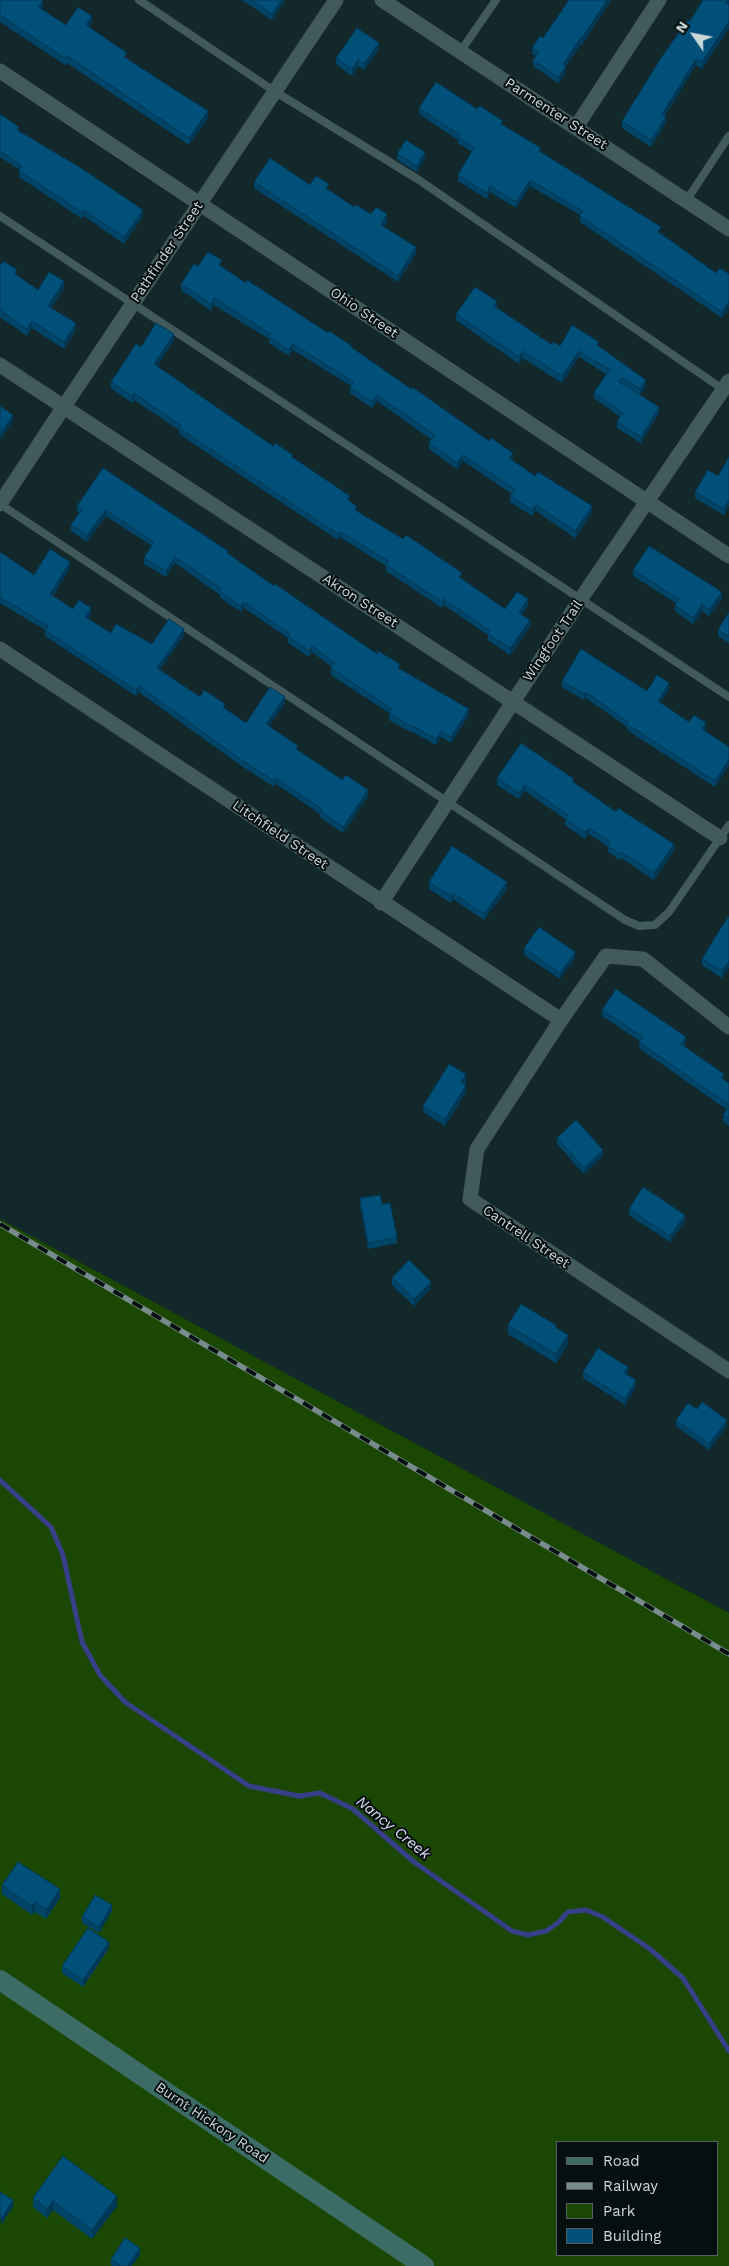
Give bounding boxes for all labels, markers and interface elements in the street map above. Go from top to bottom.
north arrow [669,10,719,60]
text: N [672,18,691,36]
street label: Parmenter Street [502,75,610,153]
street label: Pathfinder Street [127,198,207,306]
street label: Ohio Street [327,284,401,342]
street label: Akron Street [319,570,401,632]
street label: Wingfoot Trail [520,597,586,685]
street label: Litchfield Street [229,797,331,873]
street label: Cantrell Street [479,1202,573,1272]
water label: Nancy Creek [352,1793,434,1863]
street label: Burnt Hickory Road [152,2079,272,2167]
legend [556,2141,719,2256]
text: Road [603,2152,640,2170]
text: Railway [603,2177,658,2195]
text: Park [603,2202,635,2220]
text: Building [603,2227,661,2245]

